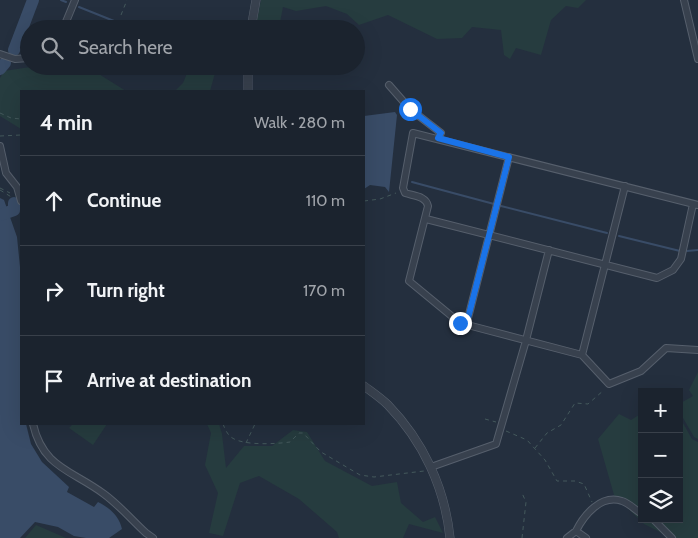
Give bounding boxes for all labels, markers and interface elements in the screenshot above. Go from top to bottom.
search box [20,20,365,75]
icon: search [38,34,66,62]
text: Search here [78,36,172,59]
route start [399,98,422,121]
text: 4 min [40,110,93,135]
text: Walk · 280 m [254,113,345,132]
icon: ahead [40,187,68,215]
text: Continue [87,189,161,212]
text: 110 m [306,191,345,210]
icon: right [40,277,68,305]
text: Turn right [87,279,165,302]
text: 170 m [303,281,345,300]
route end [449,312,472,335]
icon: arrive [40,367,68,395]
text: Arrive at destination [87,369,251,392]
map controls [638,388,683,523]
button: + [638,388,683,433]
button: − [638,433,683,478]
button: layers [638,478,683,523]

